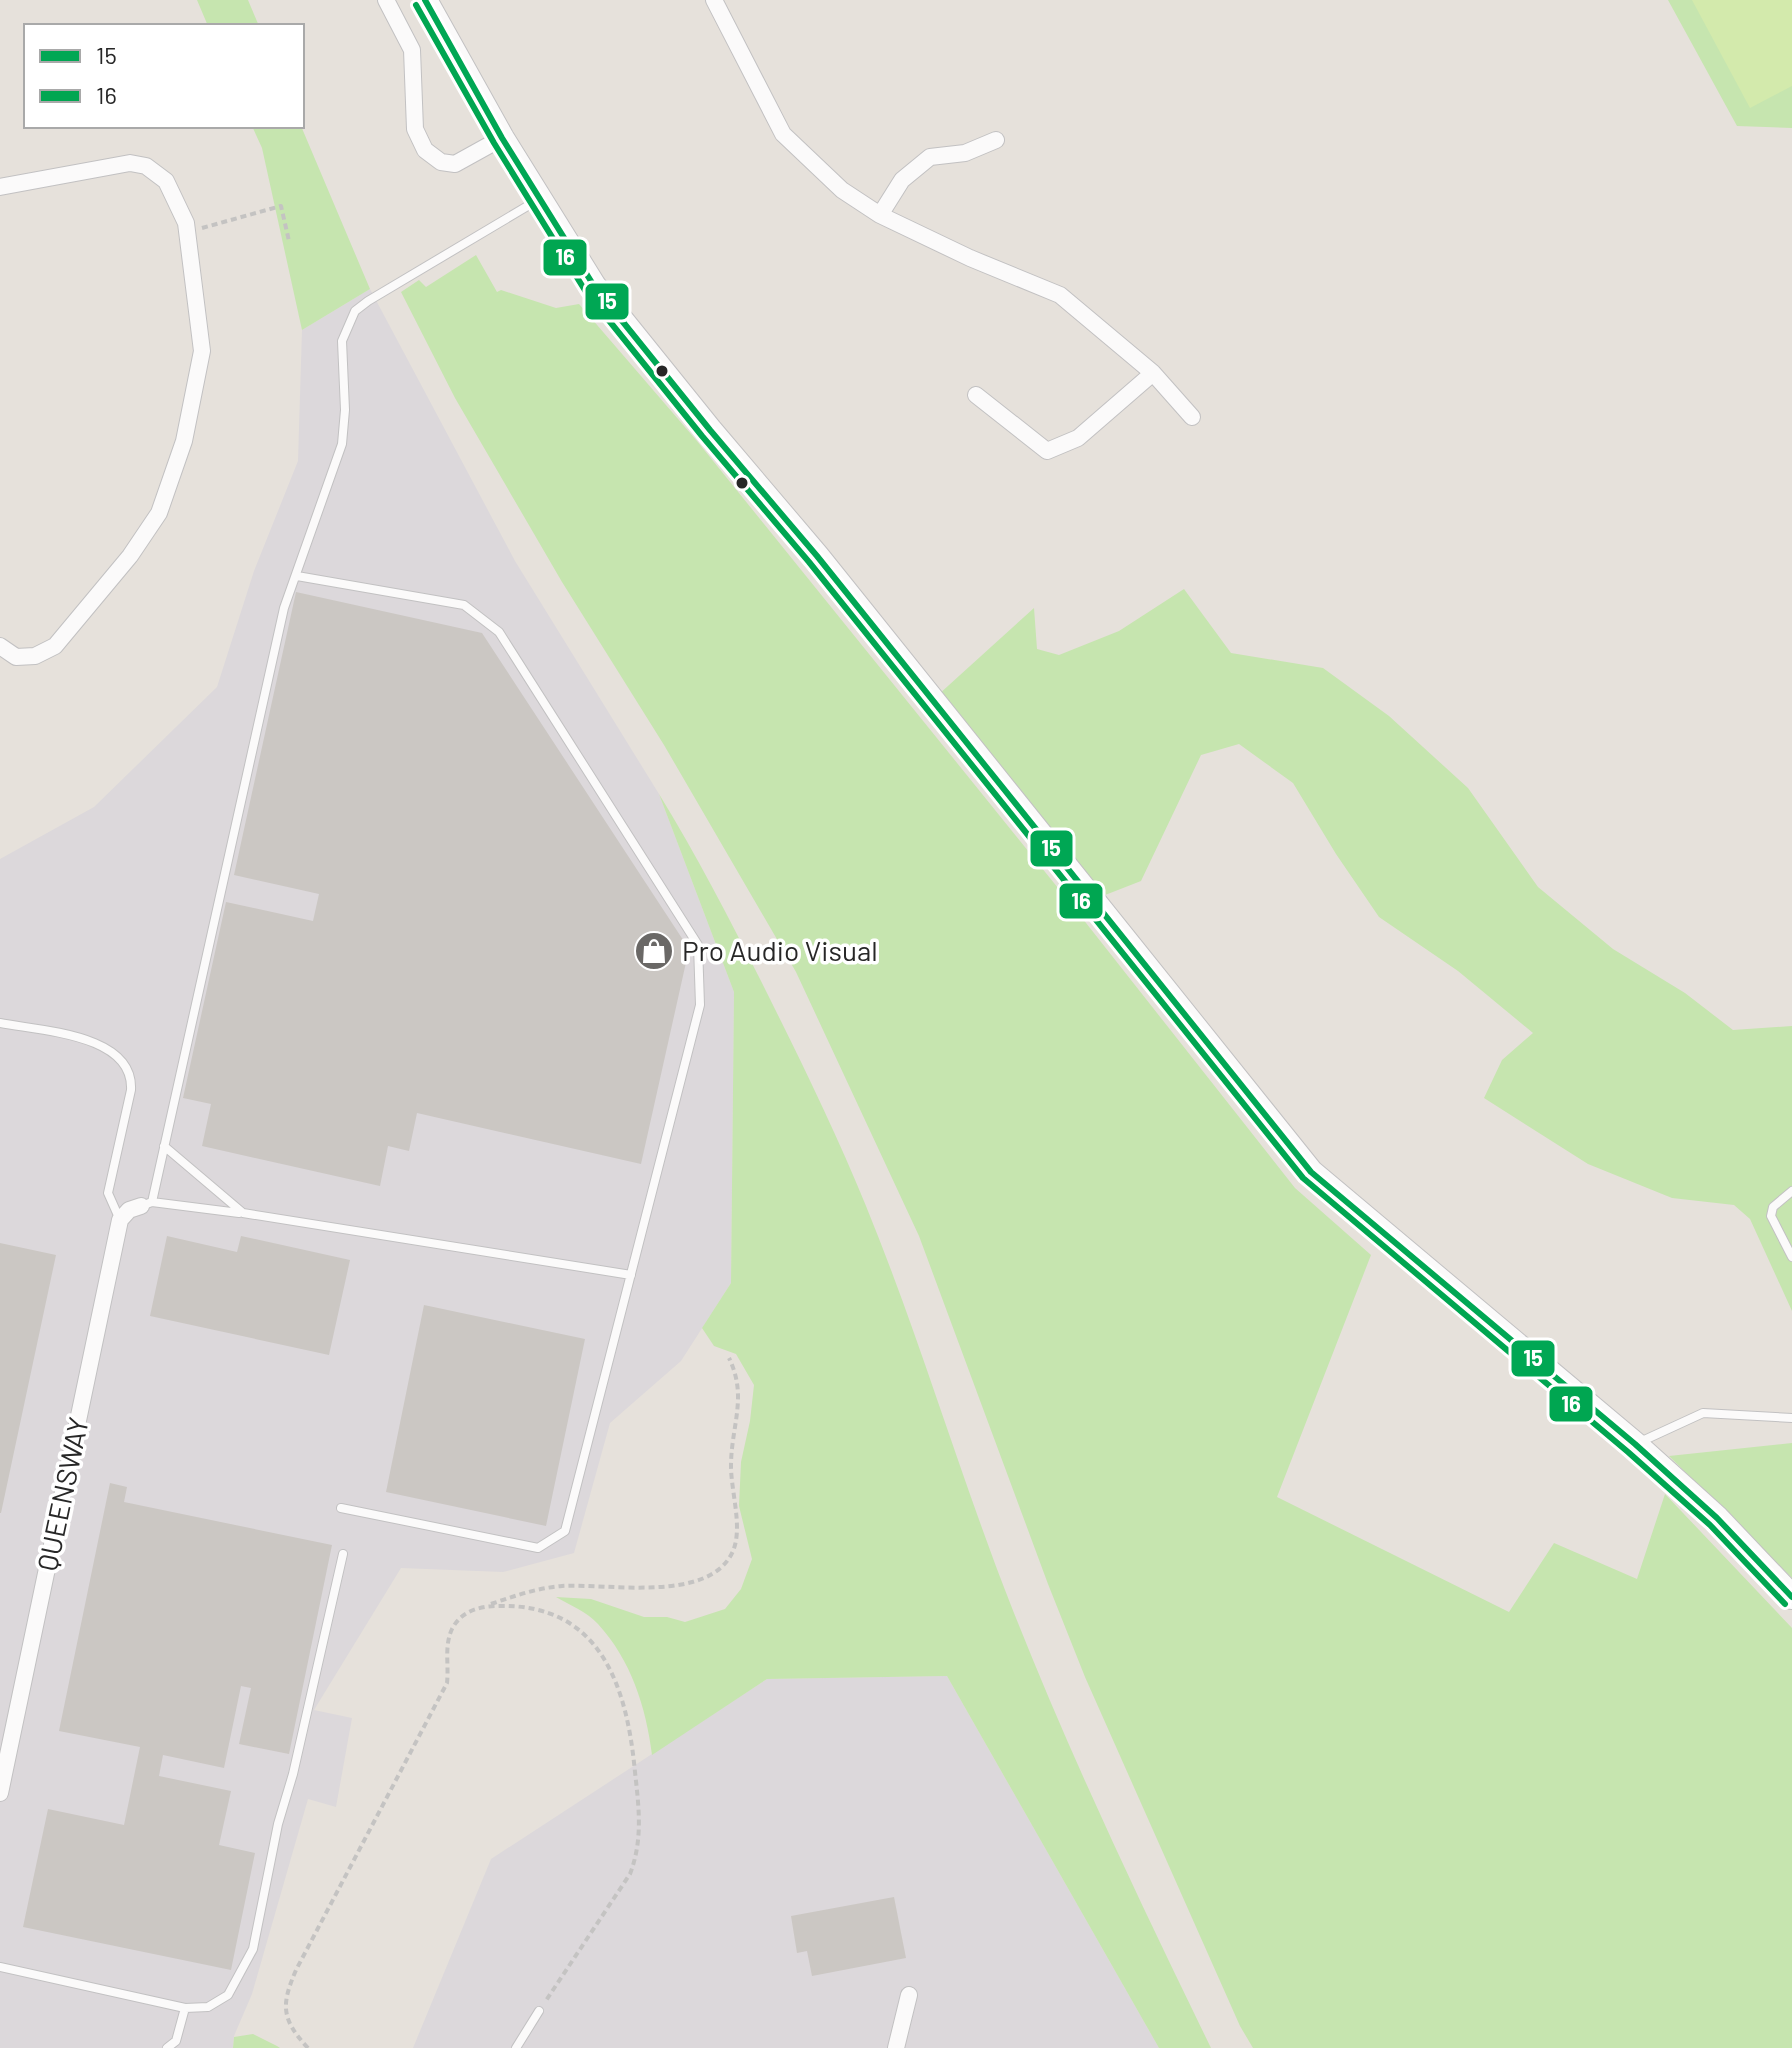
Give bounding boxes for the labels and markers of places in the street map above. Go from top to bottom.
unlabelled marker [654,363,670,379]
unlabelled marker [734,475,750,491]
shop icon: Pro Audio Visual [633,930,675,972]
place label: Pro Audio Visual [682,933,878,967]

